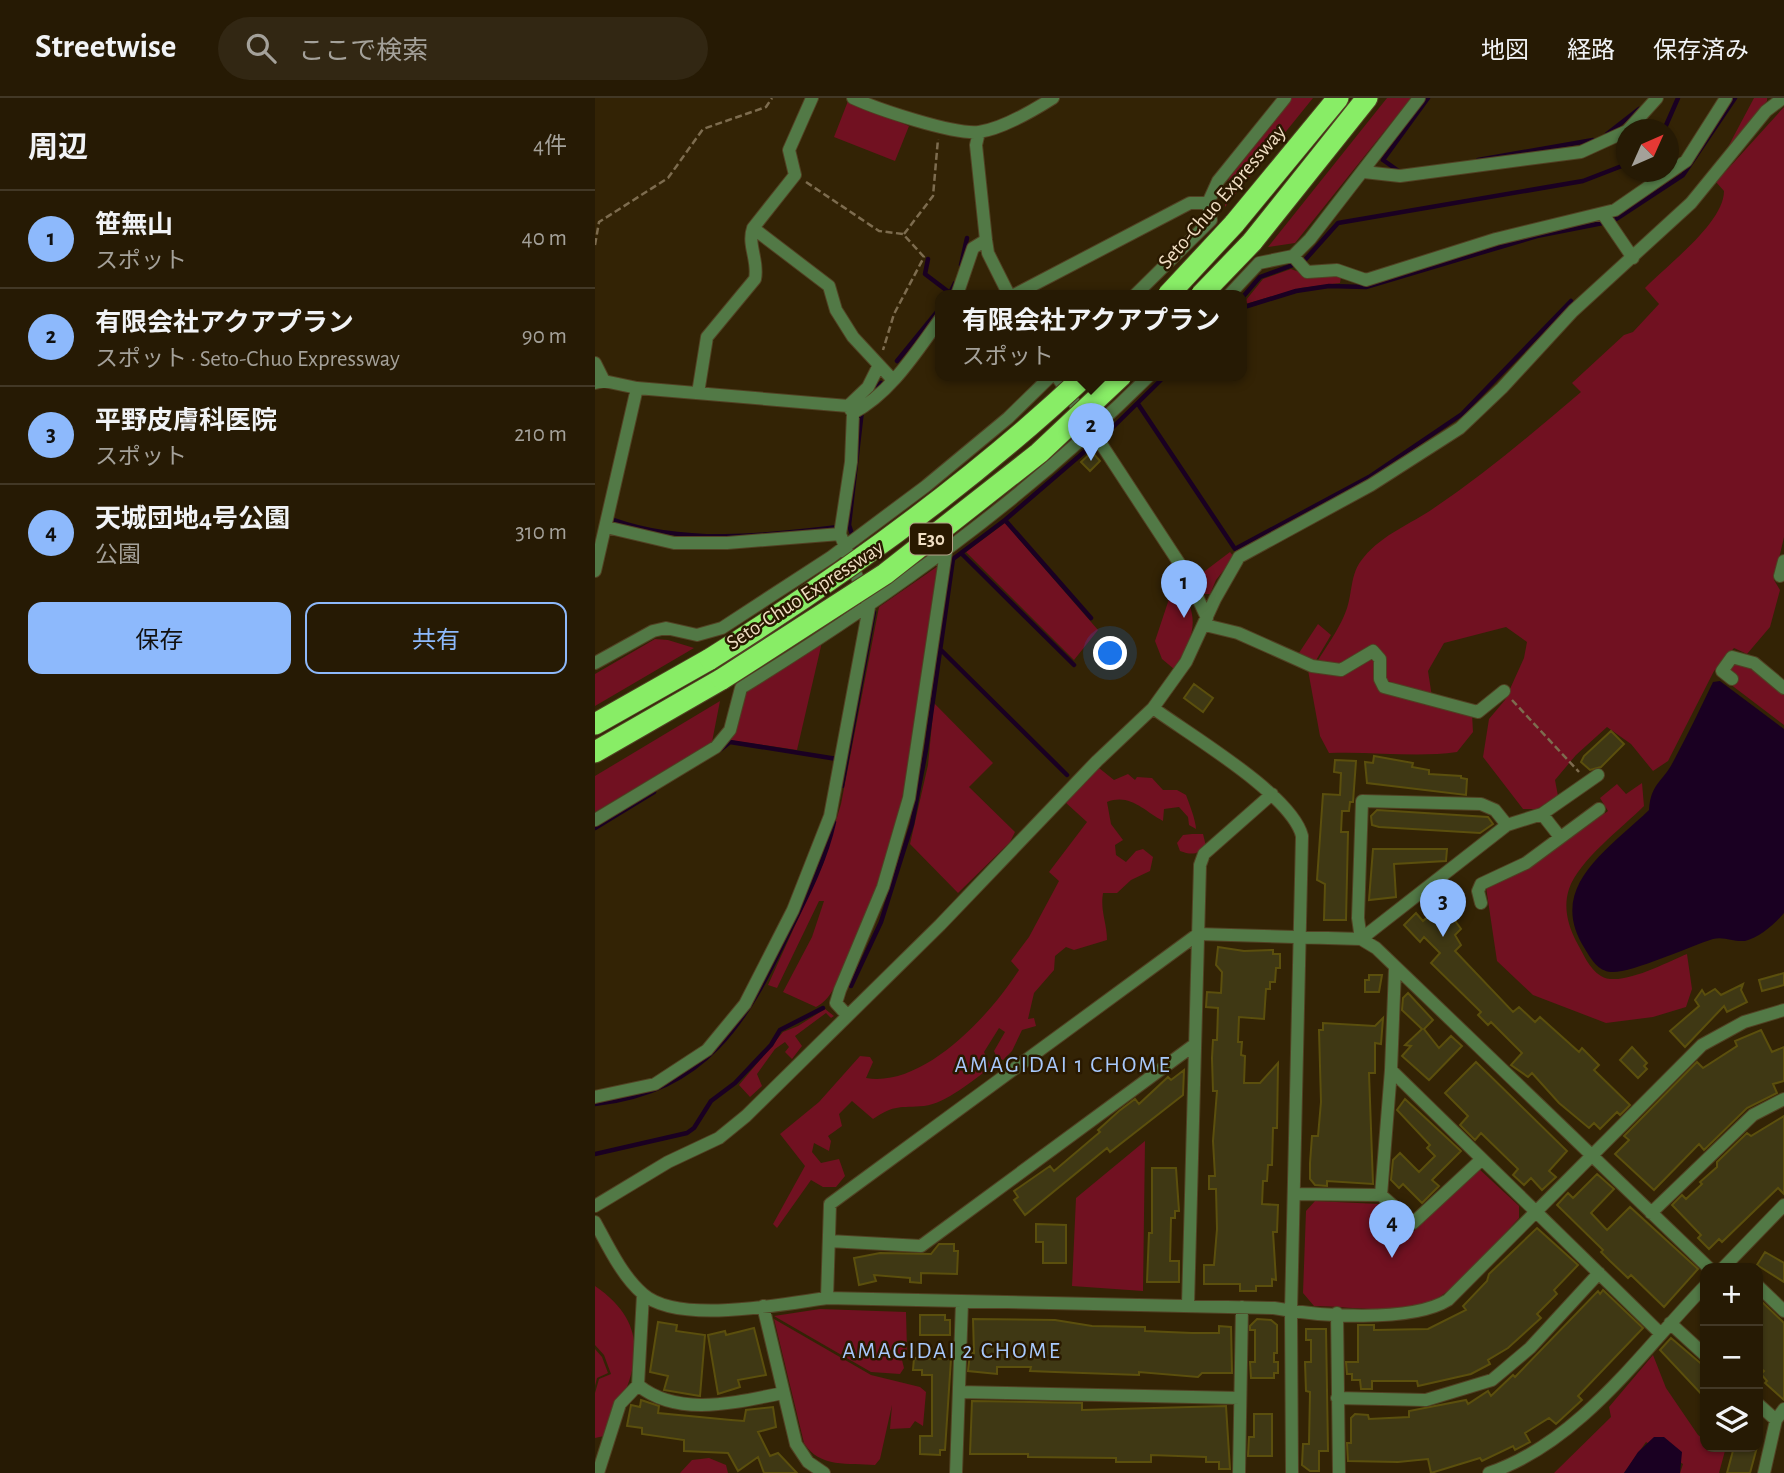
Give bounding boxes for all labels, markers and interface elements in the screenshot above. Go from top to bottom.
search box [218,17,708,80]
icon: search [242,29,280,67]
text: Streetwise [35,31,176,64]
text: ここで検索 [298,38,428,64]
text: 地図 [1481,39,1529,63]
text: 経路 [1567,39,1615,63]
text: 保存済み [1653,39,1749,63]
north arrow [1616,119,1679,182]
street label: Seto-Chuo Expressway [1154,121,1290,273]
text: 周辺 [28,133,88,163]
text: 4件 [533,135,567,158]
text: 笹無山 [95,212,173,238]
text: 1 [47,227,55,250]
text: 40 m [522,227,567,250]
text: スポット [95,250,187,273]
popup [935,290,1247,381]
text: 有限会社アクアプラン [962,308,1220,334]
text: 有限会社アクアプラン [95,310,354,336]
text: 2 [46,325,56,348]
text: 90 m [522,325,567,348]
text: スポット [962,346,1054,369]
text: スポット · Seto-Chuo Expressway [95,348,400,371]
pin: 2 [1068,403,1114,461]
text: 平野皮膚科医院 [95,408,277,434]
text: 3 [46,423,56,446]
text: 210 m [514,423,567,446]
text: スポット [95,446,187,469]
text: 天城団地4号公園 [95,506,290,532]
text: 4 [45,521,57,544]
text: 310 m [515,521,567,544]
road number: E30 [910,524,952,554]
street label: Seto-Chuo Expressway [723,536,887,654]
text: 公園 [95,544,141,567]
pin: 1 [1161,560,1207,618]
button: 保存 [28,602,291,674]
button: 共有 [305,602,567,674]
your location [1093,636,1127,670]
pin: 3 [1420,879,1466,937]
district label: AMAGIDAI 1 CHOME [954,1054,1172,1077]
pin: 4 [1369,1200,1415,1258]
map controls [1700,1263,1763,1452]
button: + [1700,1263,1763,1326]
button: − [1700,1326,1763,1389]
district label: AMAGIDAI 2 CHOME [842,1340,1062,1363]
button: layers [1700,1389,1763,1452]

